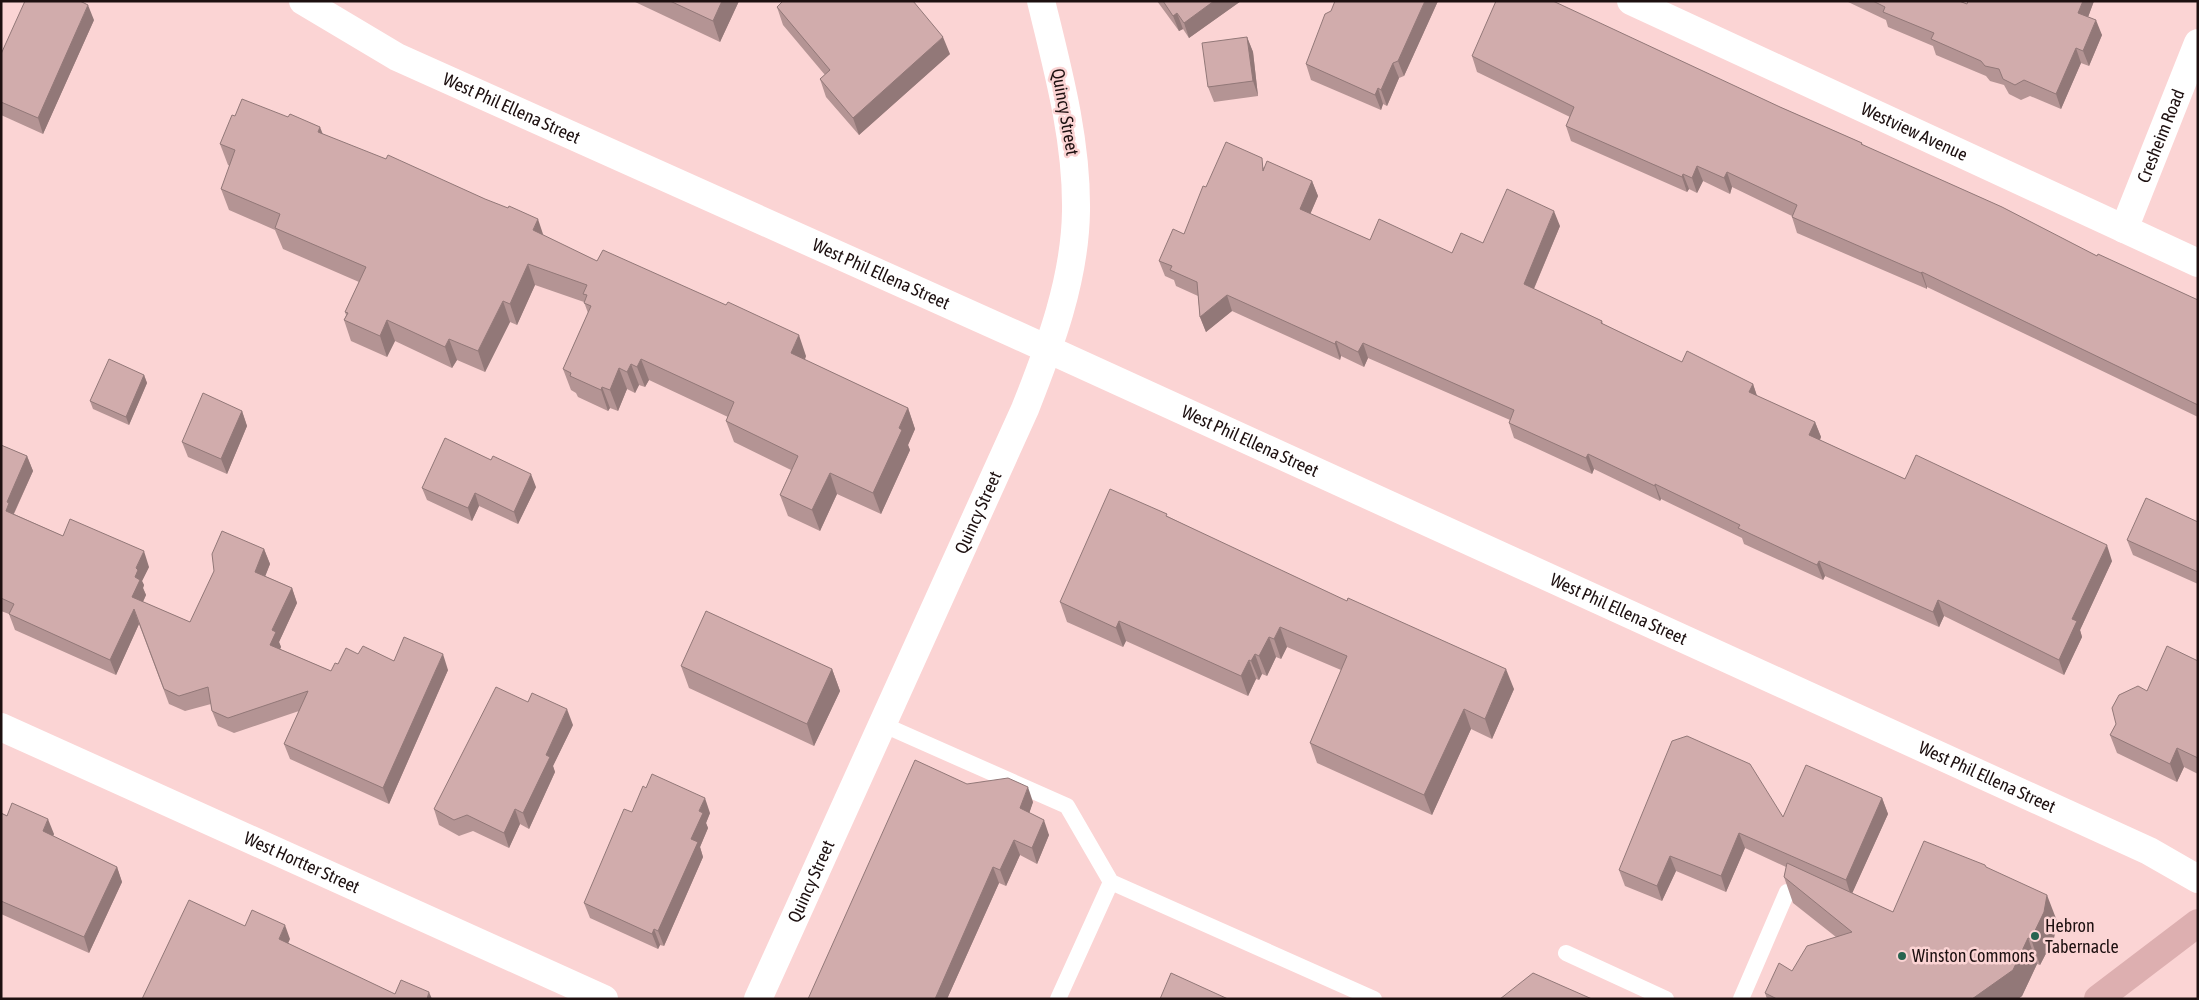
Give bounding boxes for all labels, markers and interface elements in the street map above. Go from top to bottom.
street label: Quincy Street [1048,67,1083,157]
street label: West Phil Ellena Street [440,68,584,148]
street label: Cresheim Road [2132,86,2189,186]
street label: Westview Avenue [1858,98,1971,165]
street label: West Phil Ellena Street [809,234,953,314]
street label: West Phil Ellena Street [1178,401,1322,481]
street label: Quincy Street [950,468,1005,557]
street label: West Phil Ellena Street [1547,569,1690,649]
street label: West Phil Ellena Street [1916,737,2059,817]
street label: West Hortter Street [241,827,363,897]
street label: Quincy Street [783,837,838,926]
place label: Hebron Tabernacle [2045,915,2119,957]
marker: Hebron Tabernacle [2029,930,2041,942]
place label: Winston Commons [1912,945,2035,966]
marker: Winston Commons [1896,950,1908,962]

